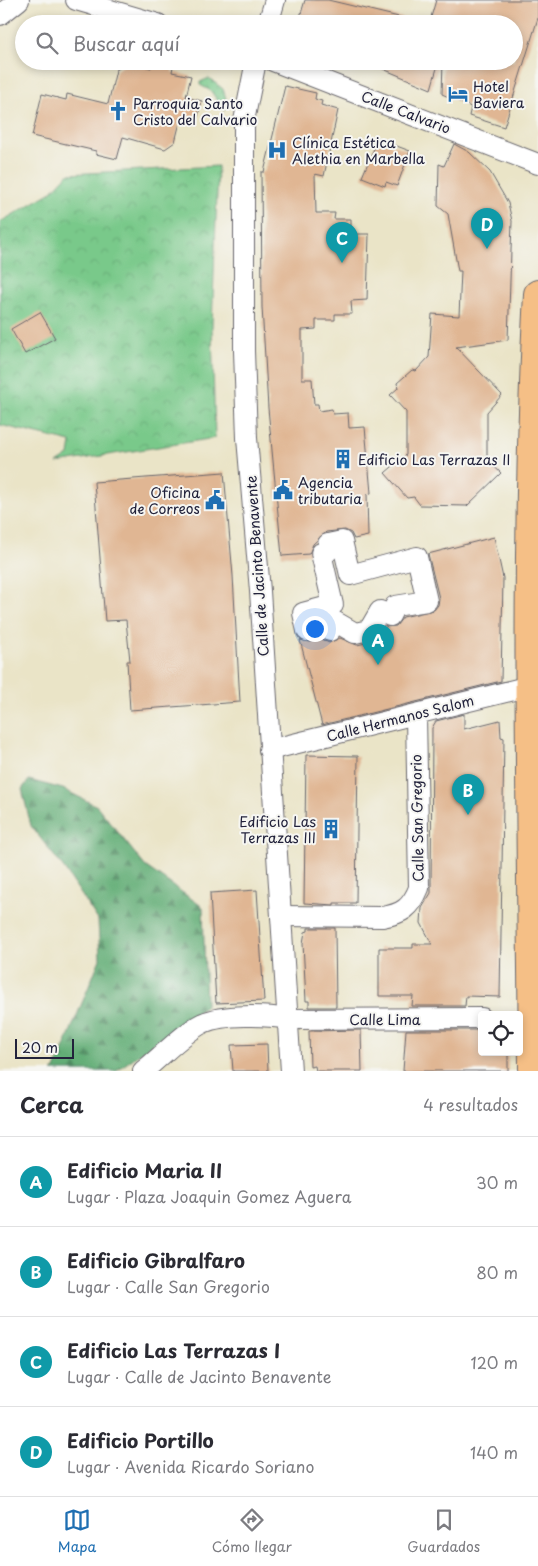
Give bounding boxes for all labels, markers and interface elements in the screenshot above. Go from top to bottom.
search box [15,15,523,70]
icon: search [33,29,61,57]
text: Buscar aquí [73,29,180,57]
place label: Hotel Baviera [473,76,525,113]
hotel icon: Hotel Baviera [447,83,469,105]
street label: Calle Calvario [358,85,454,139]
place label: Parroquia Santo Cristo del Calvario [133,93,258,130]
church icon: Parroquia Santo Cristo del Calvario [107,100,129,122]
place label: Clínica Estética Alethia en Marbella [292,132,425,169]
hospital icon: Clínica Estética Alethia en Marbella [266,139,288,161]
pin: D [471,208,503,249]
pin: C [326,222,358,263]
building icon: Edificio Las Terrazas II [332,448,354,470]
place label: Edificio Las Terrazas II [358,449,510,470]
place label: Agencia tributaria [298,472,362,509]
street label: Calle de Jacinto Benavente [240,474,274,657]
public building icon: Agencia tributaria [272,479,294,501]
place label: Oficina de Correos [129,482,200,519]
public building icon: Oficina de Correos [204,489,226,511]
your location [302,616,328,642]
pin: A [362,624,394,665]
street label: Calle Hermanos Salom [324,689,476,747]
street label: Calle San Gregorio [405,754,429,882]
pin: B [452,774,484,815]
place label: Edificio Las Terrazas III [239,811,316,848]
building icon: Edificio Las Terrazas III [320,818,342,840]
street label: Calle Lima [349,1009,421,1030]
map controls [478,1011,523,1056]
button: locate [478,1011,523,1056]
scale bar [15,1036,74,1059]
text: 20 m [22,1037,58,1058]
text: Cerca [20,1088,84,1120]
text: 4 resultados [423,1092,518,1116]
text: Edificio Maria II [67,1156,222,1184]
text: A [30,1170,42,1194]
text: 30 m [476,1170,518,1194]
text: Lugar · Plaza Joaquin Gomez Aguera [67,1184,352,1208]
text: Edificio Gibralfaro [67,1246,245,1274]
text: B [31,1260,41,1284]
text: 80 m [476,1260,518,1284]
text: Lugar · Calle San Gregorio [67,1274,270,1298]
text: Edificio Las Terrazas I [67,1336,280,1364]
text: C [30,1350,42,1374]
text: 120 m [471,1350,518,1374]
text: Lugar · Calle de Jacinto Benavente [67,1364,332,1388]
text: Edificio Portillo [67,1426,214,1454]
text: D [30,1440,42,1464]
text: 140 m [470,1440,518,1464]
text: Lugar · Avenida Ricardo Soriano [67,1454,314,1478]
tab: Mapa [58,1506,96,1557]
tab: Cómo llegar [212,1506,292,1557]
tab: Guardados [407,1506,480,1557]

